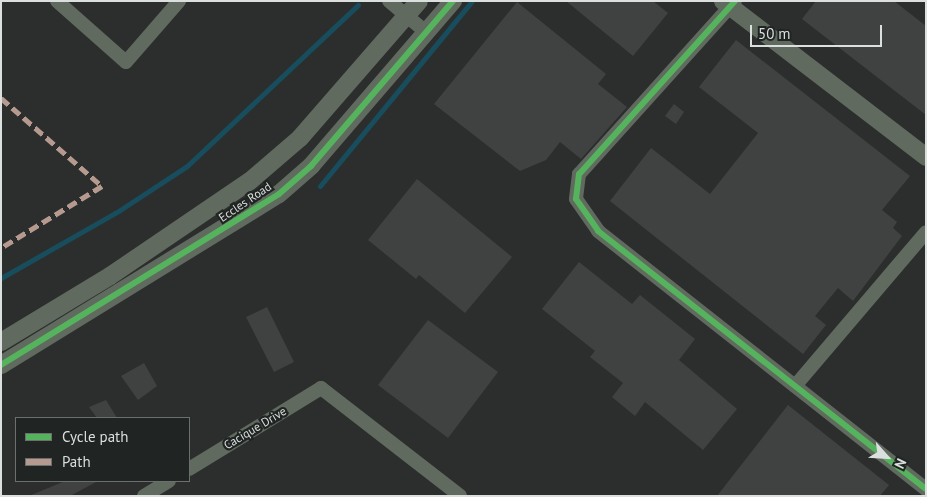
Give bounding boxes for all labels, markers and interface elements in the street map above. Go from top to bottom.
scale bar [752,15,884,47]
text: 50 m [758,24,791,43]
street label: Eccles Road [216,179,274,225]
street label: Cacique Drive [221,404,289,452]
legend [15,417,190,482]
text: Cycle path [62,427,128,446]
north arrow [862,432,912,482]
text: Path [62,452,91,471]
text: N [890,455,911,472]

